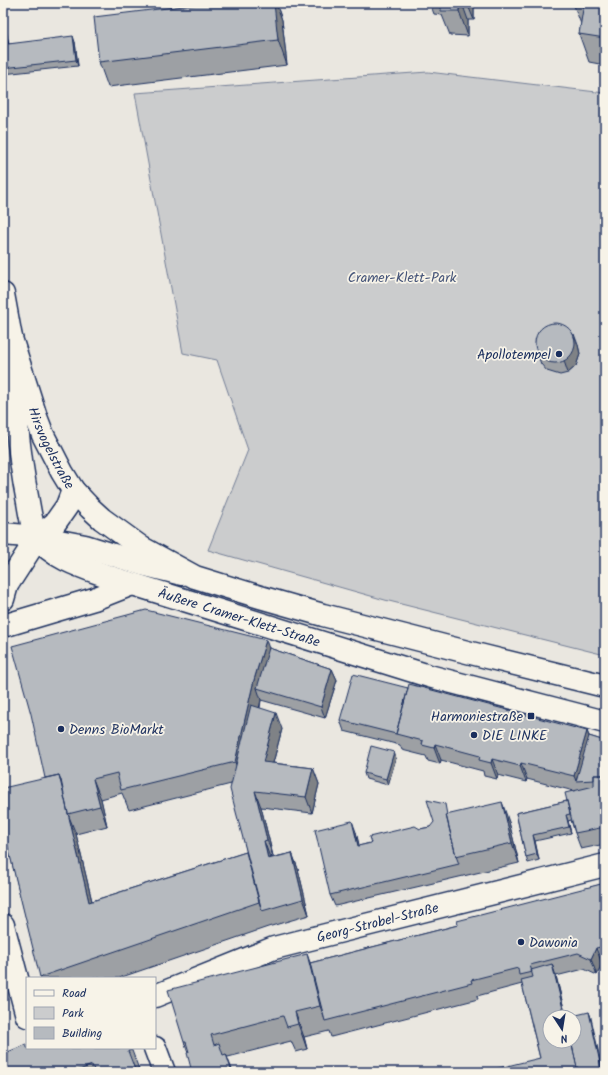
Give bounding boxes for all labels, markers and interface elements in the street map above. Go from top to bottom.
park label: Cramer-Klett-Park [348,267,457,289]
place label: Apollotempel [477,344,552,366]
marker: Apollotempel [554,349,564,359]
street label: Hirsvogelstraße [21,404,80,494]
street label: Äußere Cramer-Klett-Straße [155,583,323,654]
place label: Harmoniestraße [431,706,524,728]
marker: Harmoniestraße [526,711,536,721]
place label: Denns BioMarkt [69,719,164,741]
marker: Denns BioMarkt [56,724,66,734]
place label: DIE LINKE [482,725,548,747]
marker: DIE LINKE [469,730,479,740]
street label: Georg-Strobel-Straße [314,897,442,949]
place label: Dawonia [529,932,578,954]
marker: Dawonia [516,937,526,947]
legend [26,977,156,1049]
text: Road [62,984,87,1003]
text: Park [62,1004,84,1023]
north arrow [542,1009,582,1049]
text: Building [62,1024,102,1043]
text: N [559,1028,569,1047]

